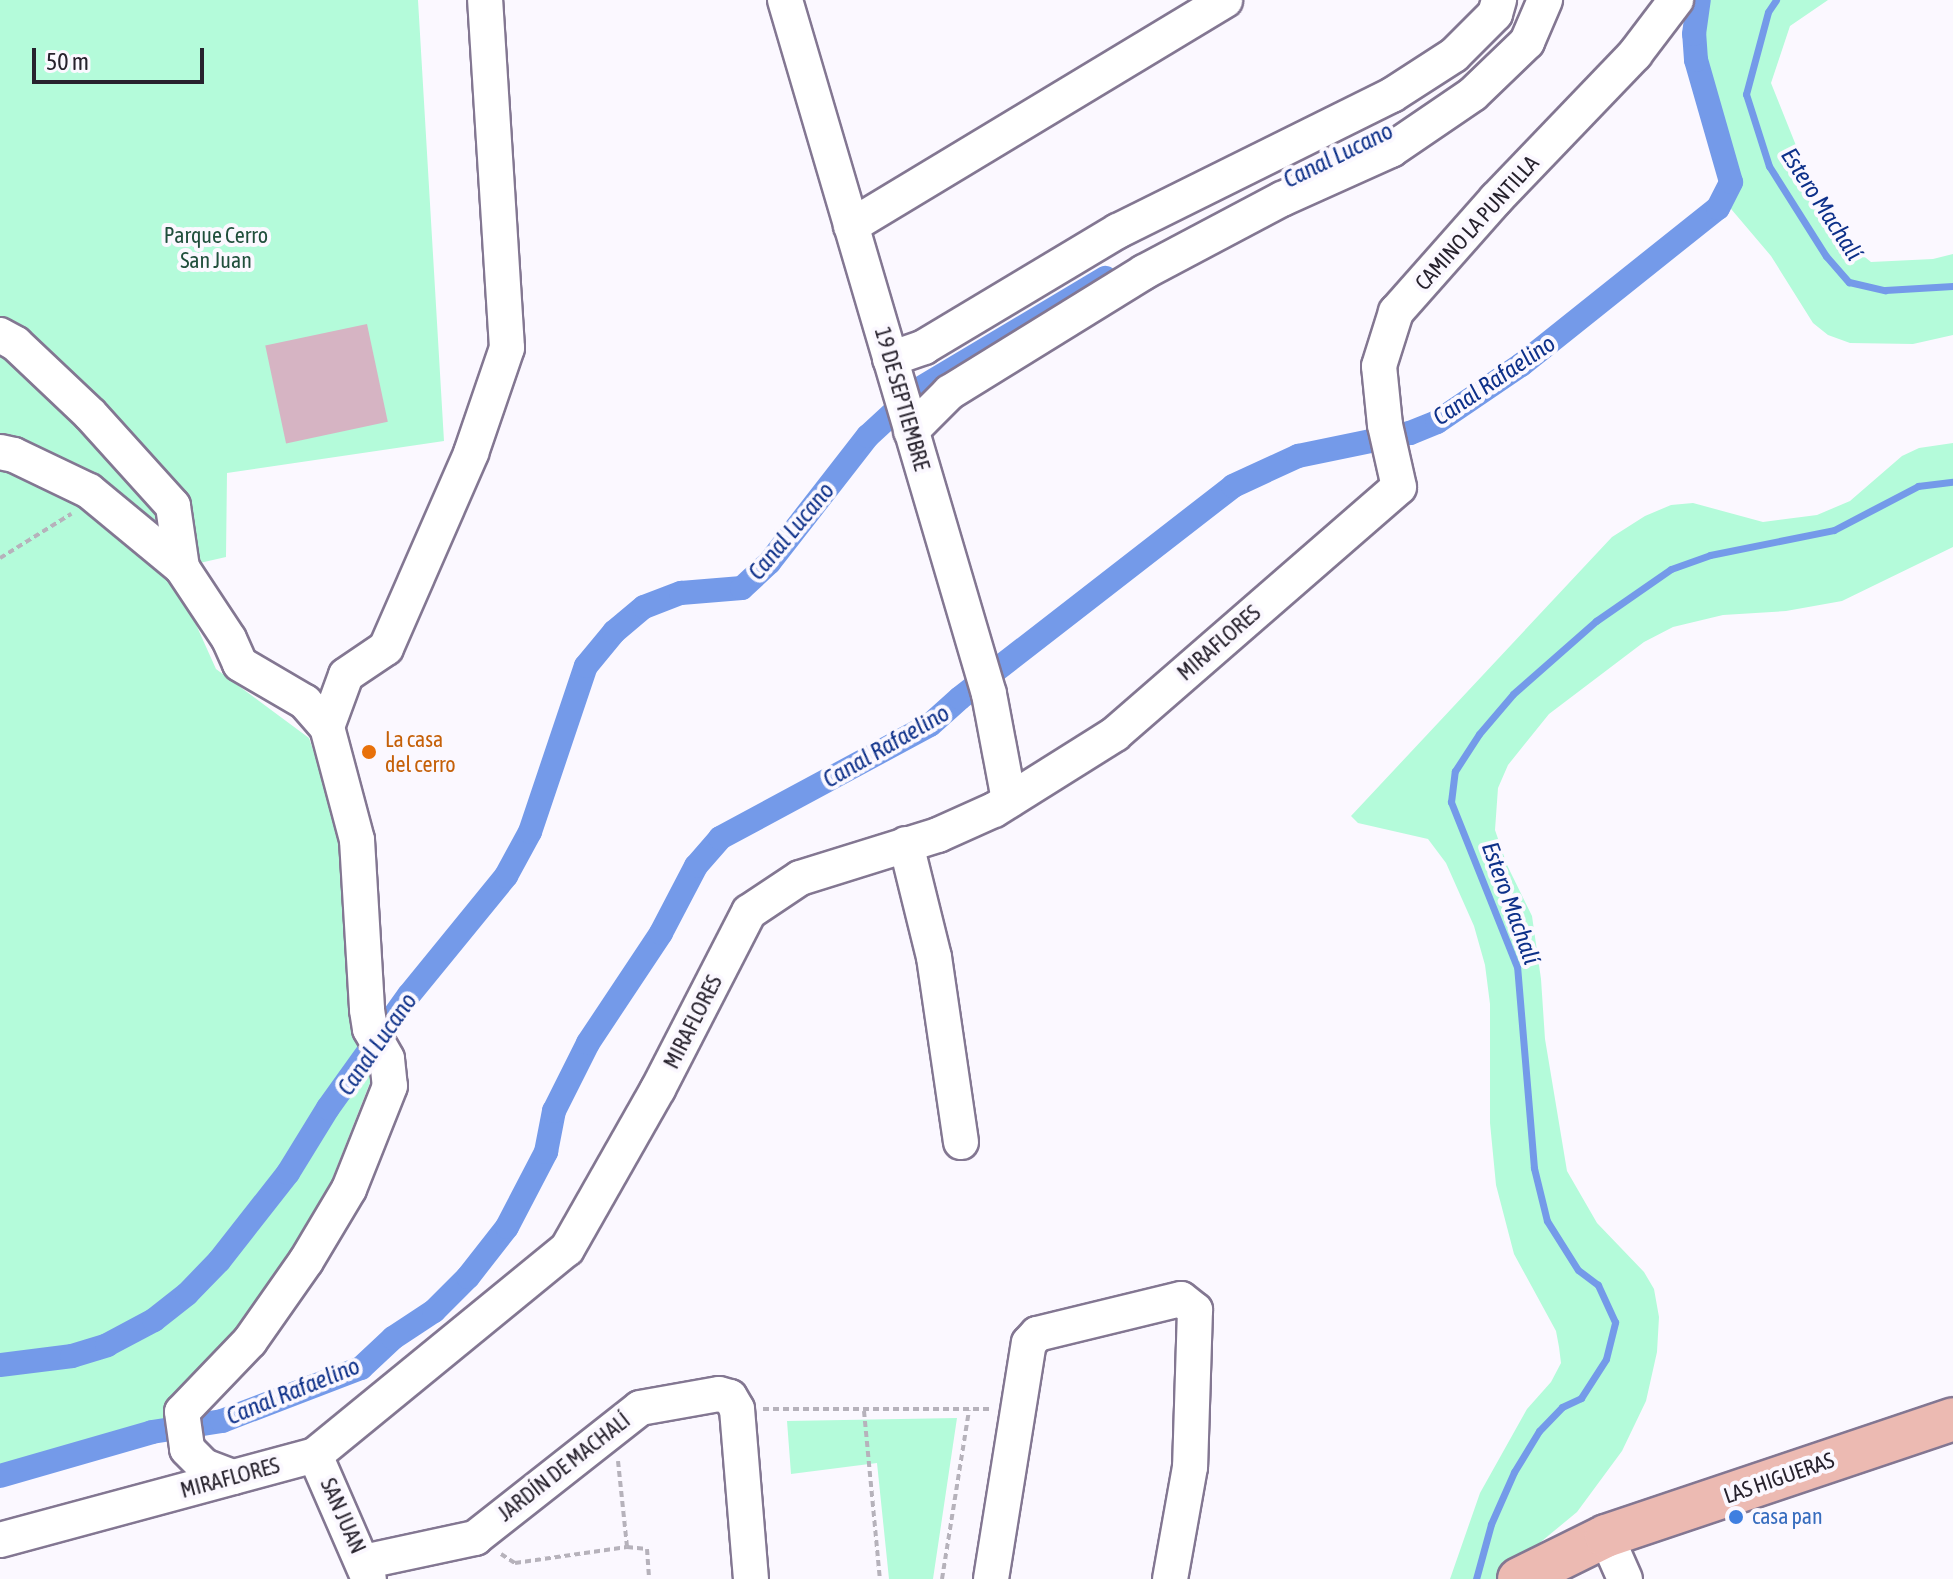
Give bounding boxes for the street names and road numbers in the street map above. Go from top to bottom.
street label: CAMINO LA PUNTILLA [1410,150,1544,296]
street label: 19 DE SEPTIEMBRE [869,324,935,474]
street label: MIRAFLORES [1172,600,1266,686]
street label: MIRAFLORES [658,971,728,1073]
street label: JARDÍN DE MACHALÍ [493,1407,635,1527]
street label: LAS HIGUERAS [1720,1447,1838,1509]
street label: MIRAFLORES [178,1452,282,1504]
street label: SAN JUAN [315,1474,371,1558]

